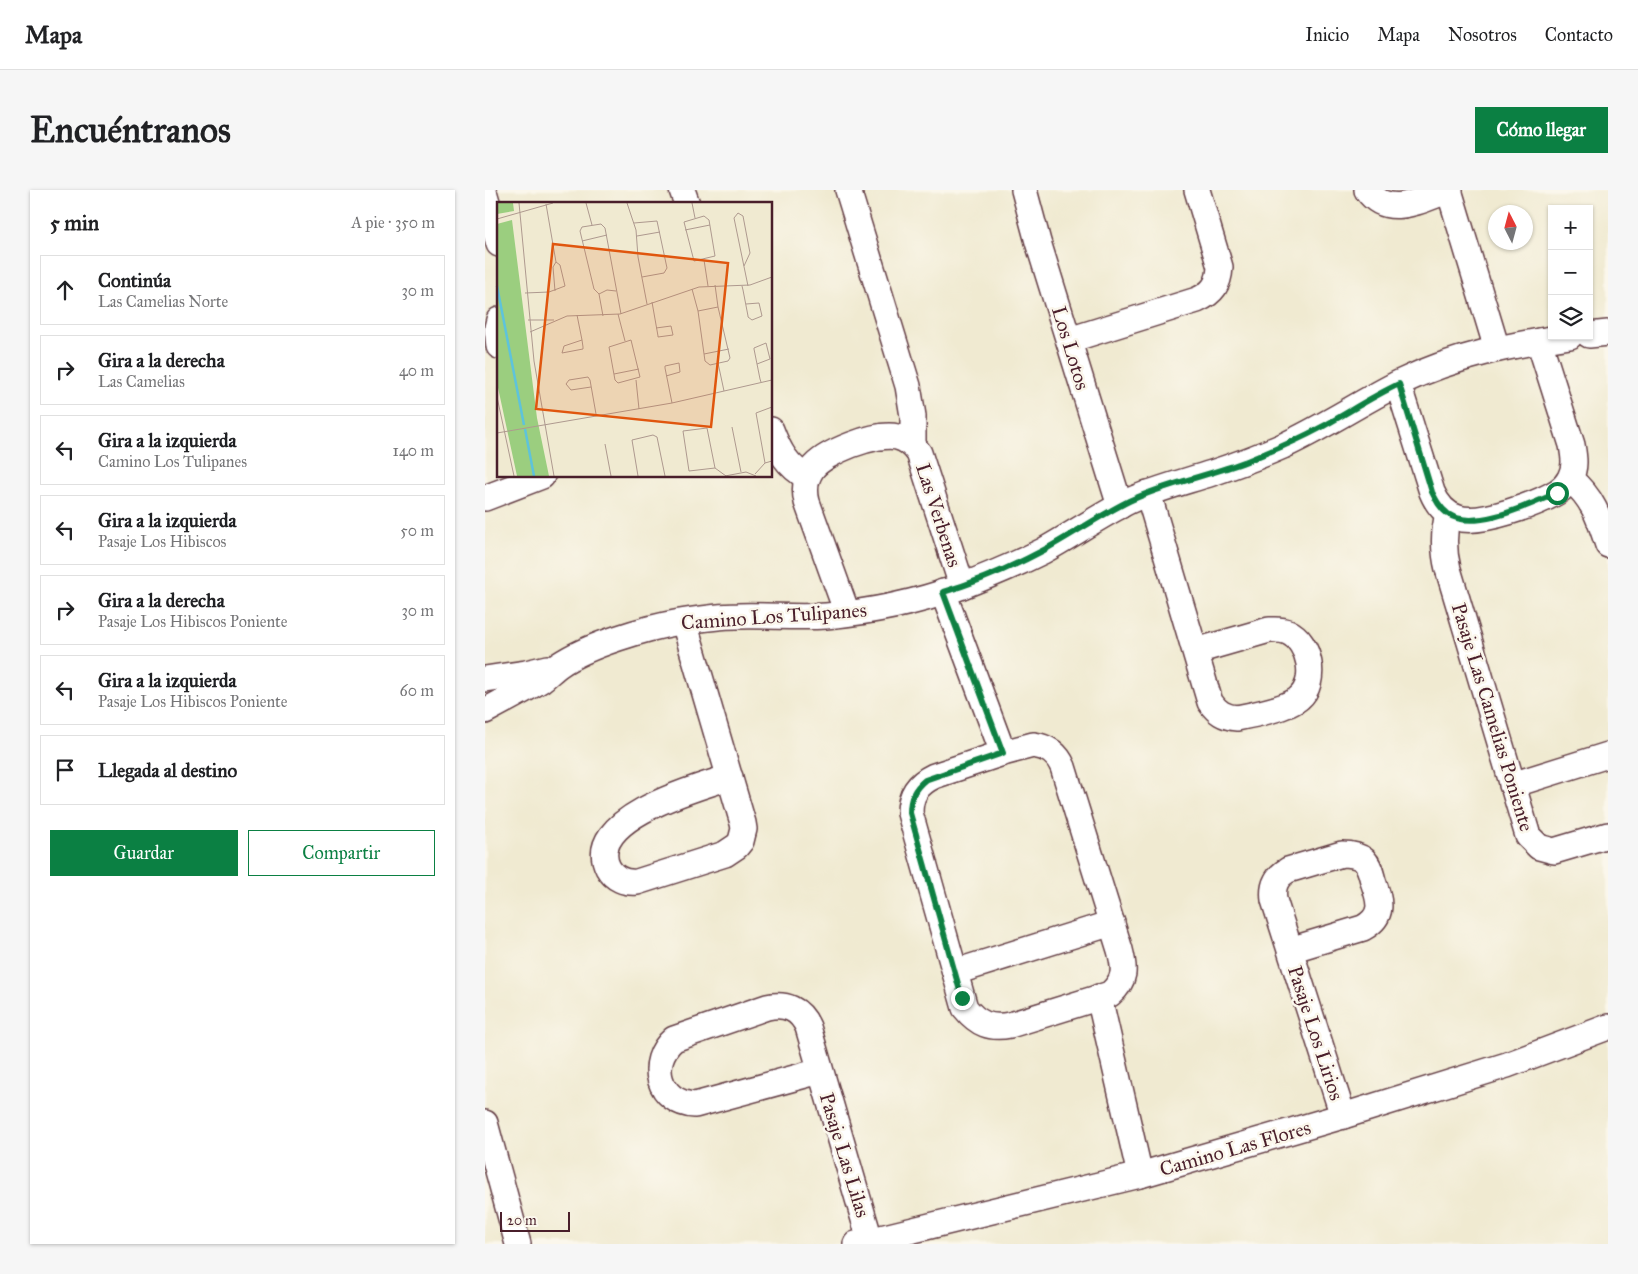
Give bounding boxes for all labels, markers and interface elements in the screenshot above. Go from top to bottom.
text: Mapa [25,20,82,50]
text: Inicio [1305,24,1349,46]
text: Mapa [1377,24,1420,46]
text: Nosotros [1448,24,1517,46]
text: Contacto [1545,24,1613,46]
button: Cómo llegar [1475,107,1608,153]
text: Encuéntranos [30,109,231,152]
inset map [497,202,773,478]
north arrow [1488,205,1533,250]
map controls [1548,205,1593,340]
button: + [1548,205,1593,250]
text: 5 min [50,210,99,236]
text: A pie · 350 m [351,213,435,232]
button: − [1548,250,1593,295]
text: Continúa [98,269,171,292]
icon: ahead [51,276,79,304]
text: 30 m [401,281,434,300]
text: Las Camelias Norte [98,292,228,311]
button: layers [1548,295,1593,340]
street label: Los Lotos [1047,303,1095,393]
text: Gira a la derecha [98,349,225,372]
icon: right [51,356,79,384]
text: 40 m [399,361,434,380]
text: Las Camelias [98,372,185,391]
text: Gira a la izquierda [98,429,237,452]
icon: left [51,436,79,464]
text: 140 m [393,441,434,460]
text: Camino Los Tulipanes [98,452,247,471]
street label: Las Verbenas [911,460,967,570]
route start [1546,482,1569,505]
text: Gira a la izquierda [98,509,237,532]
icon: left [51,516,79,544]
text: 50 m [400,521,434,540]
text: Pasaje Los Hibiscos [98,532,226,551]
text: Gira a la derecha [98,589,225,612]
icon: right [51,596,79,624]
street label: Camino Los Tulipanes [680,598,868,634]
street label: Pasaje Las Camelias Poniente [1447,600,1539,834]
text: 30 m [401,601,434,620]
text: Pasaje Los Hibiscos Poniente [98,612,287,631]
text: Gira a la izquierda [98,669,237,692]
icon: left [51,676,79,704]
text: 60 m [400,681,434,700]
text: Pasaje Los Hibiscos Poniente [98,692,287,711]
icon: arrive [51,756,79,784]
text: Llegada al destino [98,759,237,782]
button: Guardar [50,830,238,876]
button: Compartir [248,830,435,876]
street label: Pasaje Los Lirios [1283,963,1349,1103]
route end [951,987,974,1010]
street label: Pasaje Las Lilas [815,1090,875,1220]
street label: Camino Las Flores [1157,1115,1313,1181]
scale bar [500,1209,570,1232]
text: 20 m [507,1212,537,1229]

